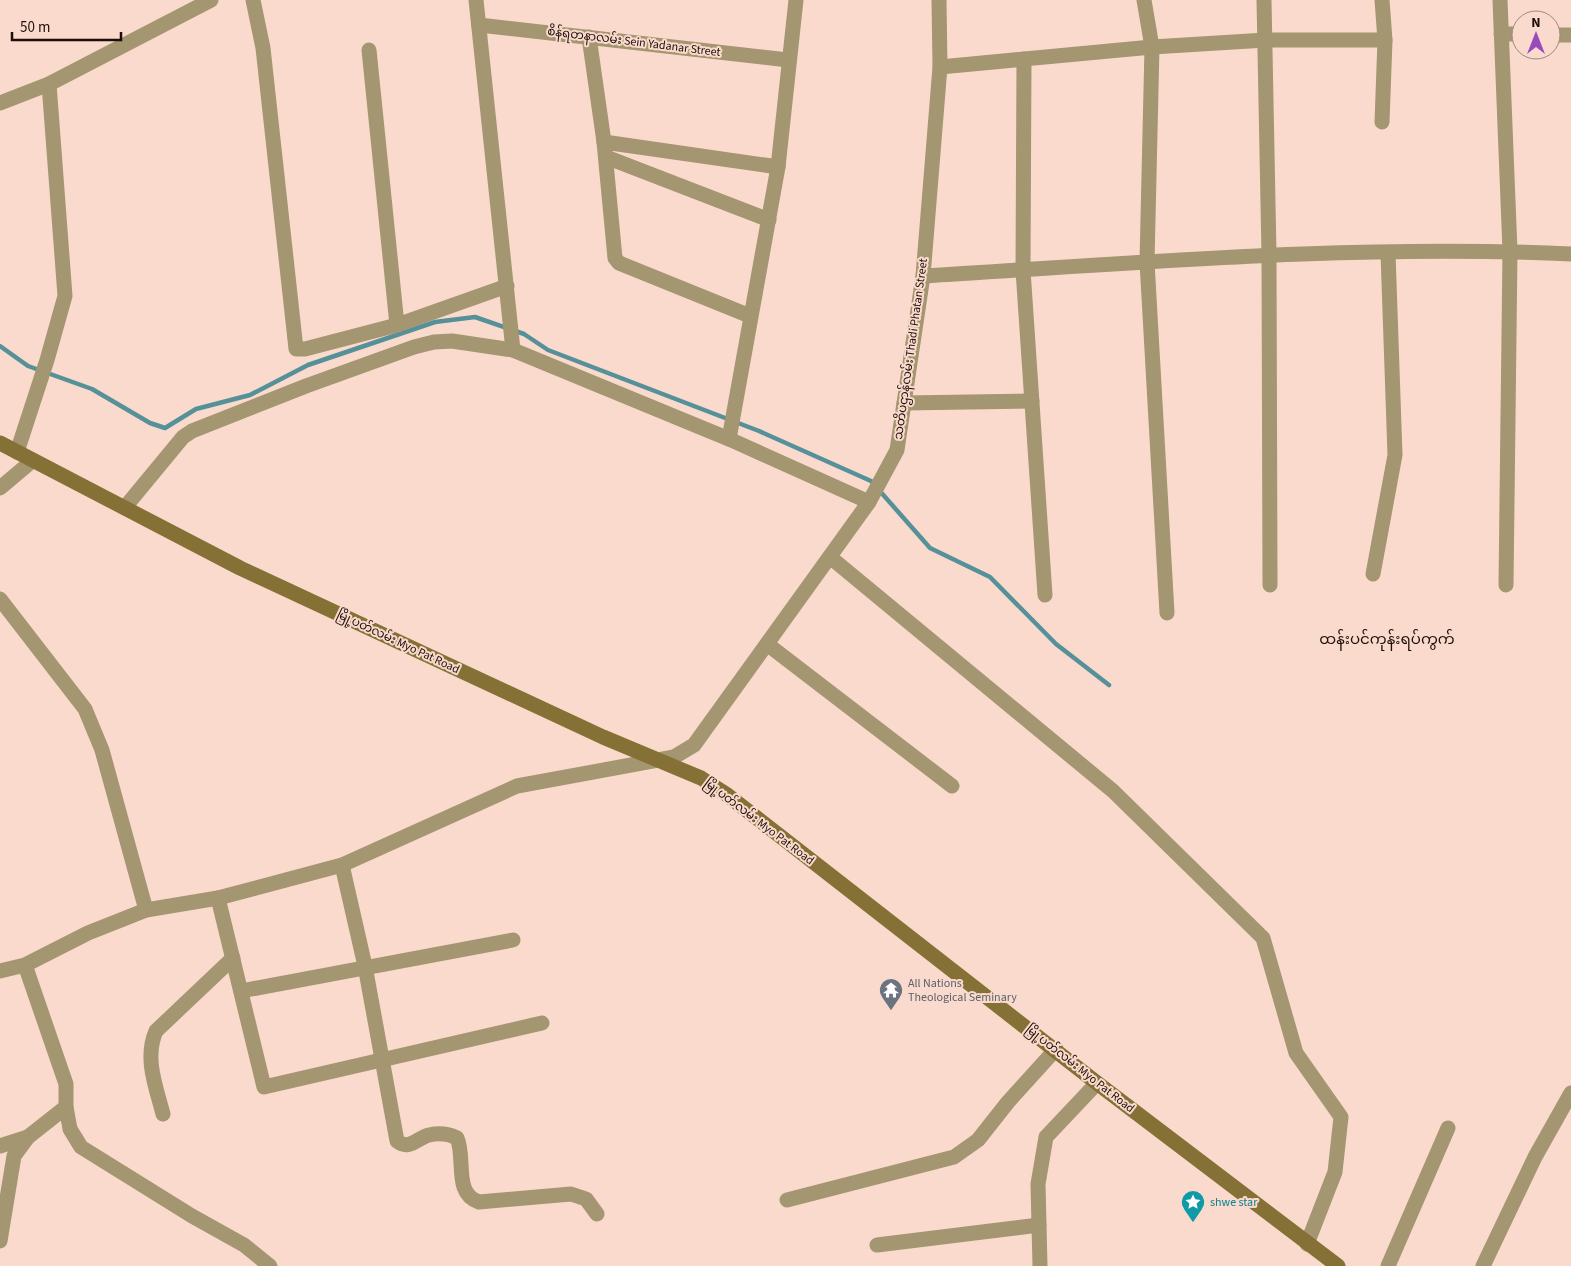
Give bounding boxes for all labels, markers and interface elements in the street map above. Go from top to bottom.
scale bar [12,10,121,42]
north arrow [1511,10,1561,60]
text: N [1531,13,1541,33]
text: 50 m [20,17,50,38]
street label: စိန်ရတနာလမ်း Sein Yadanar Street [546,22,722,62]
street label: သတိပဌာန်လမ်း Thadi Phatan Street [889,257,933,441]
street label: မြို့ပတ်လမ်း Myo Pat Road [333,605,463,679]
district label: ထန်းပင်ကုန်းရပ်ကွက် [1319,629,1455,651]
street label: မြို့ပတ်လမ်း Myo Pat Road [700,774,818,870]
place label: All Nations Theological Seminary [908,975,1017,1006]
temple icon: All Nations Theological Seminary [878,977,904,1011]
street label: မြို့ပတ်လမ်း Myo Pat Road [1021,1020,1139,1118]
place icon: shwe star [1180,1189,1206,1223]
place label: shwe star [1210,1194,1258,1211]

